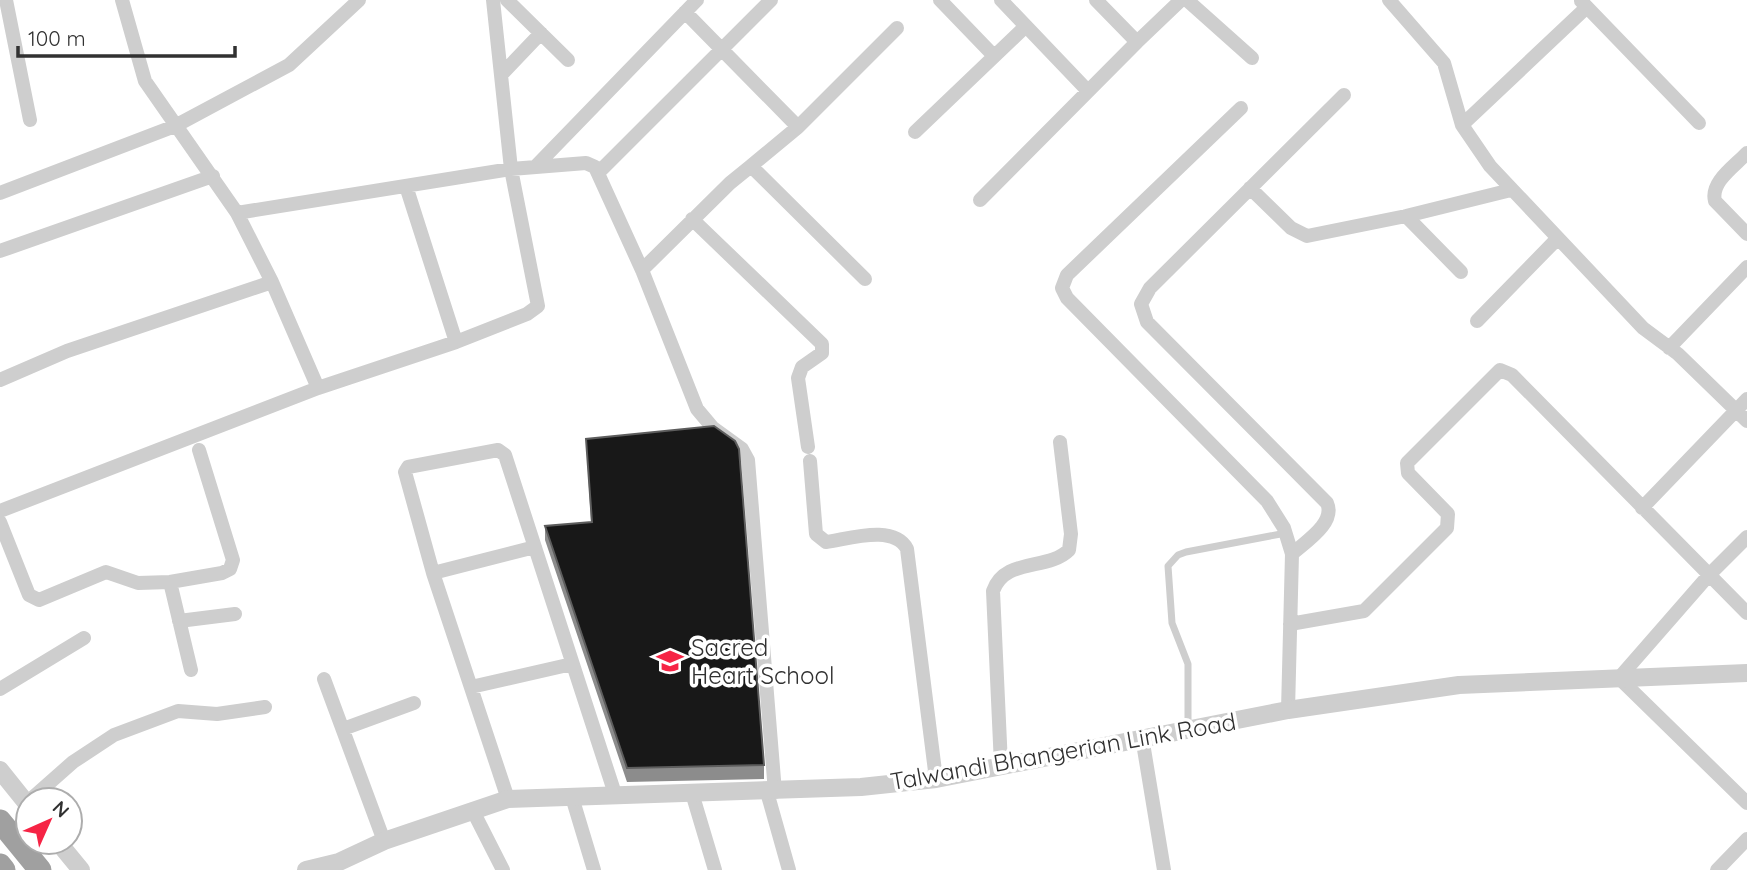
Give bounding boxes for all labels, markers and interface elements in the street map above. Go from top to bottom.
scale bar [18,14,234,58]
text: 100 m [28,25,86,51]
place label: Sacred Heart School [691,632,834,690]
school or university icon: Sacred Heart School [655,646,685,676]
street label: Talwandi Bhangerian Link Road [888,706,1238,796]
north arrow [14,786,84,856]
text: N [48,796,74,822]

